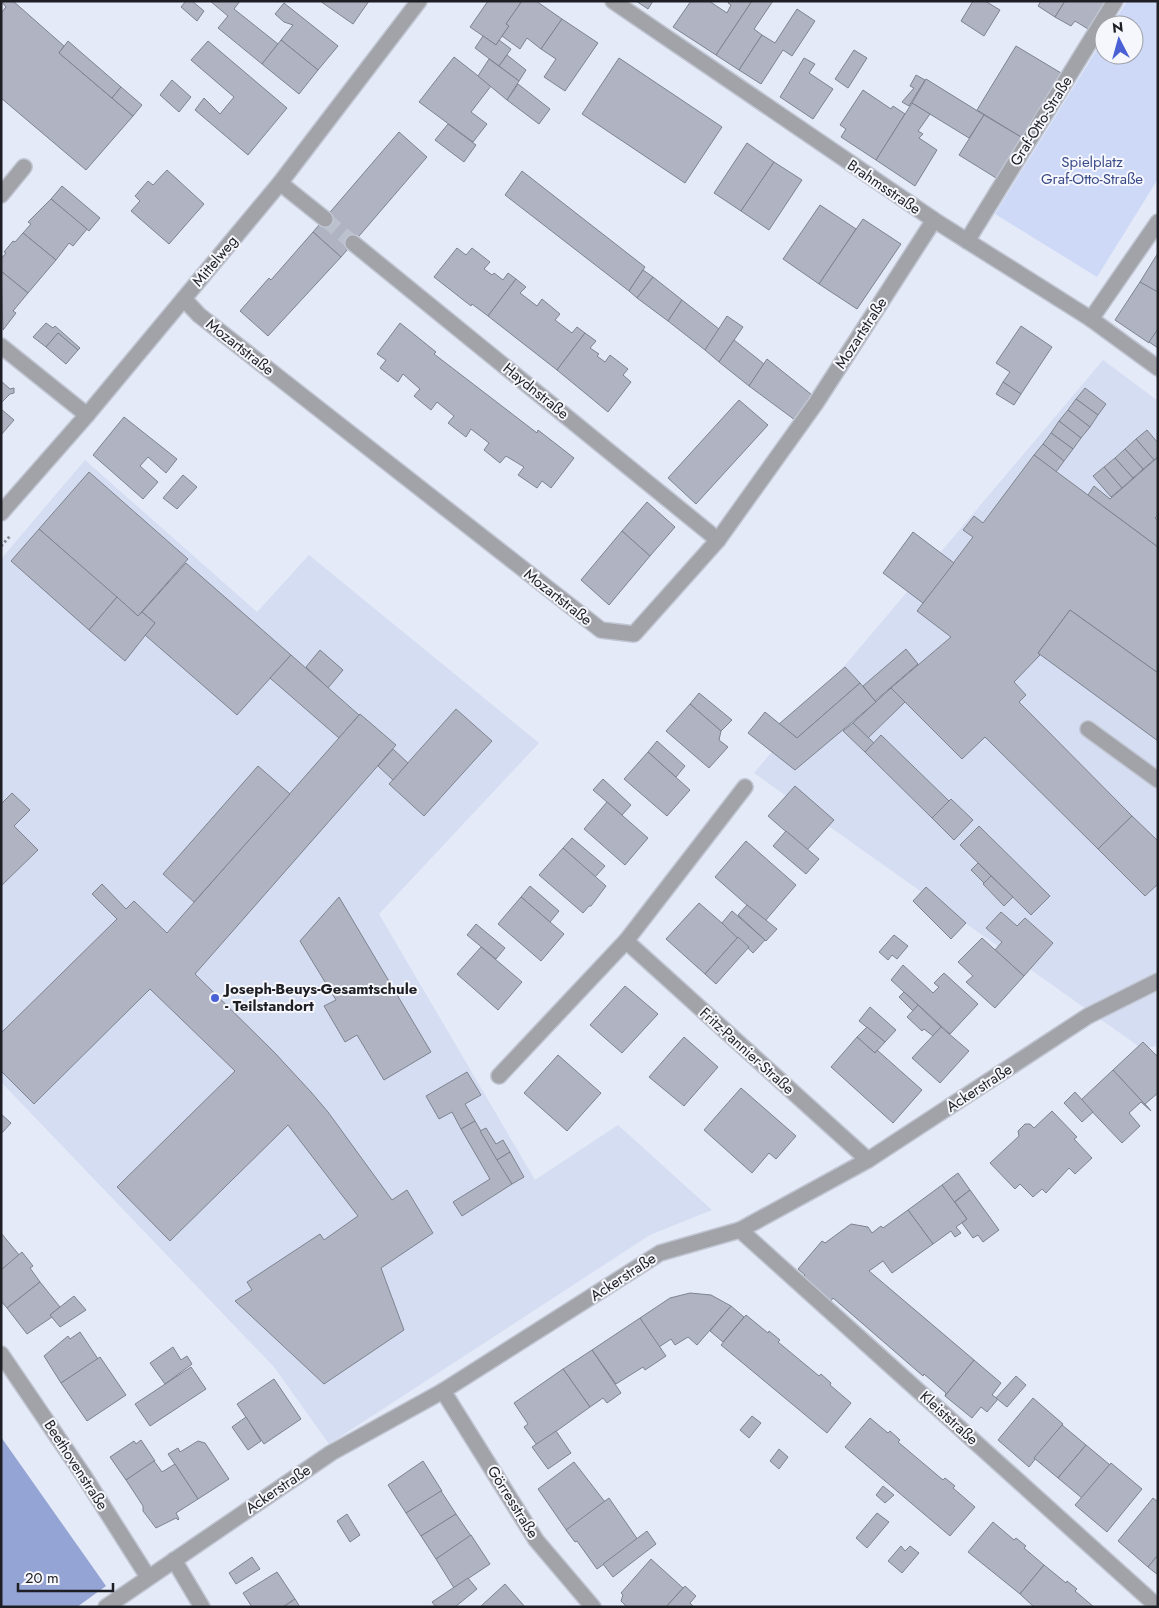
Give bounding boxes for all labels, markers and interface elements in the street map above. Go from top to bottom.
north arrow [1094,15,1144,65]
text: N [1111,17,1124,38]
street label: Graf-Otto-Straße [1005,72,1078,170]
park label: Spielplatz Graf-Otto-Straße [1041,151,1143,190]
street label: Brahmsstraße [843,154,925,220]
street label: Mittelweg [187,231,243,291]
street label: Mozartstraße [830,293,892,373]
street label: Mozartstraße [201,313,279,381]
street label: Haydnstraße [498,358,574,425]
street label: Mozartstraße [519,563,597,631]
place label: Joseph-Beuys-Gesamtschule - Teilstandort [222,978,418,1017]
marker: Joseph-Beuys-Gesamtschule - Teilstandort [209,992,221,1004]
street label: Fritz-Pannier-Straße [695,1002,799,1100]
street label: Ackerstraße [942,1058,1016,1118]
street label: Ackerstraße [586,1247,660,1307]
street label: Kleiststraße [915,1386,983,1450]
street label: Beethovenstraße [39,1416,114,1515]
street label: Ackerstraße [241,1459,315,1519]
street label: Görresstraße [482,1461,544,1543]
scale bar [18,1560,112,1592]
text: 20 m [25,1567,59,1589]

